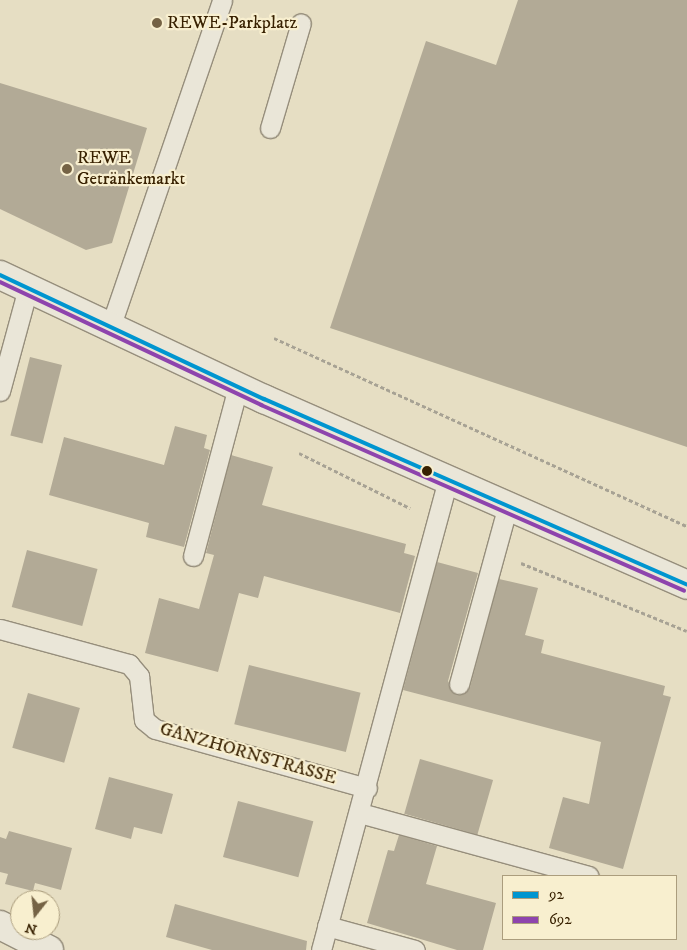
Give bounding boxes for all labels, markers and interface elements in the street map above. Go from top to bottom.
place label: REWE-Parkplatz [167,12,297,34]
marker: REWE-Parkplatz [151,17,163,29]
place label: REWE Getränkemarkt [77,148,185,190]
marker: REWE Getränkemarkt [61,163,73,175]
unlabelled marker [422,466,432,476]
street label: GANZHORNSTRASSE [157,718,339,790]
legend [502,875,677,940]
text: 92 [549,885,564,904]
north arrow [10,890,60,940]
text: 692 [549,910,572,929]
text: N [23,918,39,939]

